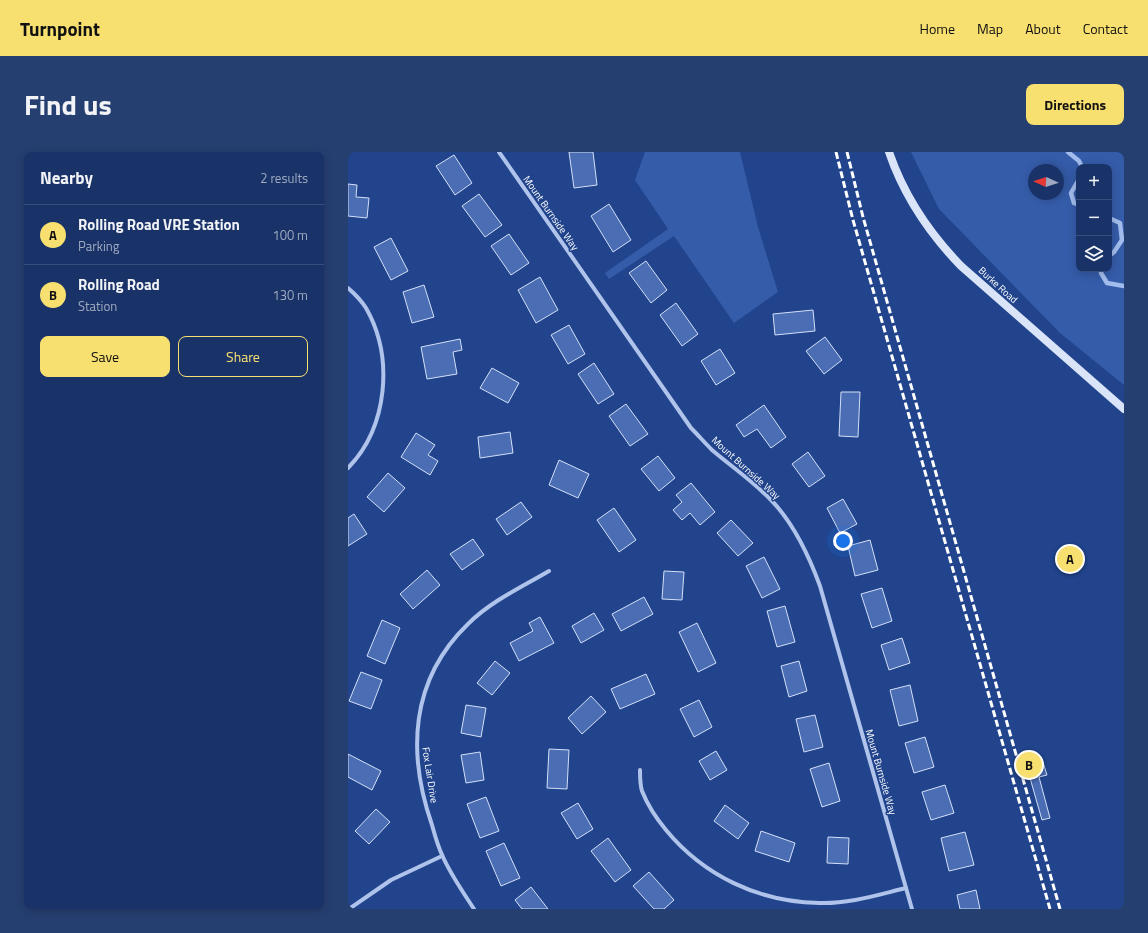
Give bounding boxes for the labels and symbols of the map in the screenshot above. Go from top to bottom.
north arrow [1028,164,1064,200]
street label: Mount Burnside Way [520,173,583,254]
street label: Burke Road [975,263,1021,307]
street label: Mount Burnside Way [708,433,784,503]
your location [833,531,853,551]
pin: A [1057,544,1083,574]
street label: Mount Burnside Way [862,728,900,817]
street label: Fox Lair Drive [418,746,442,804]
pin: B [1016,750,1042,780]

